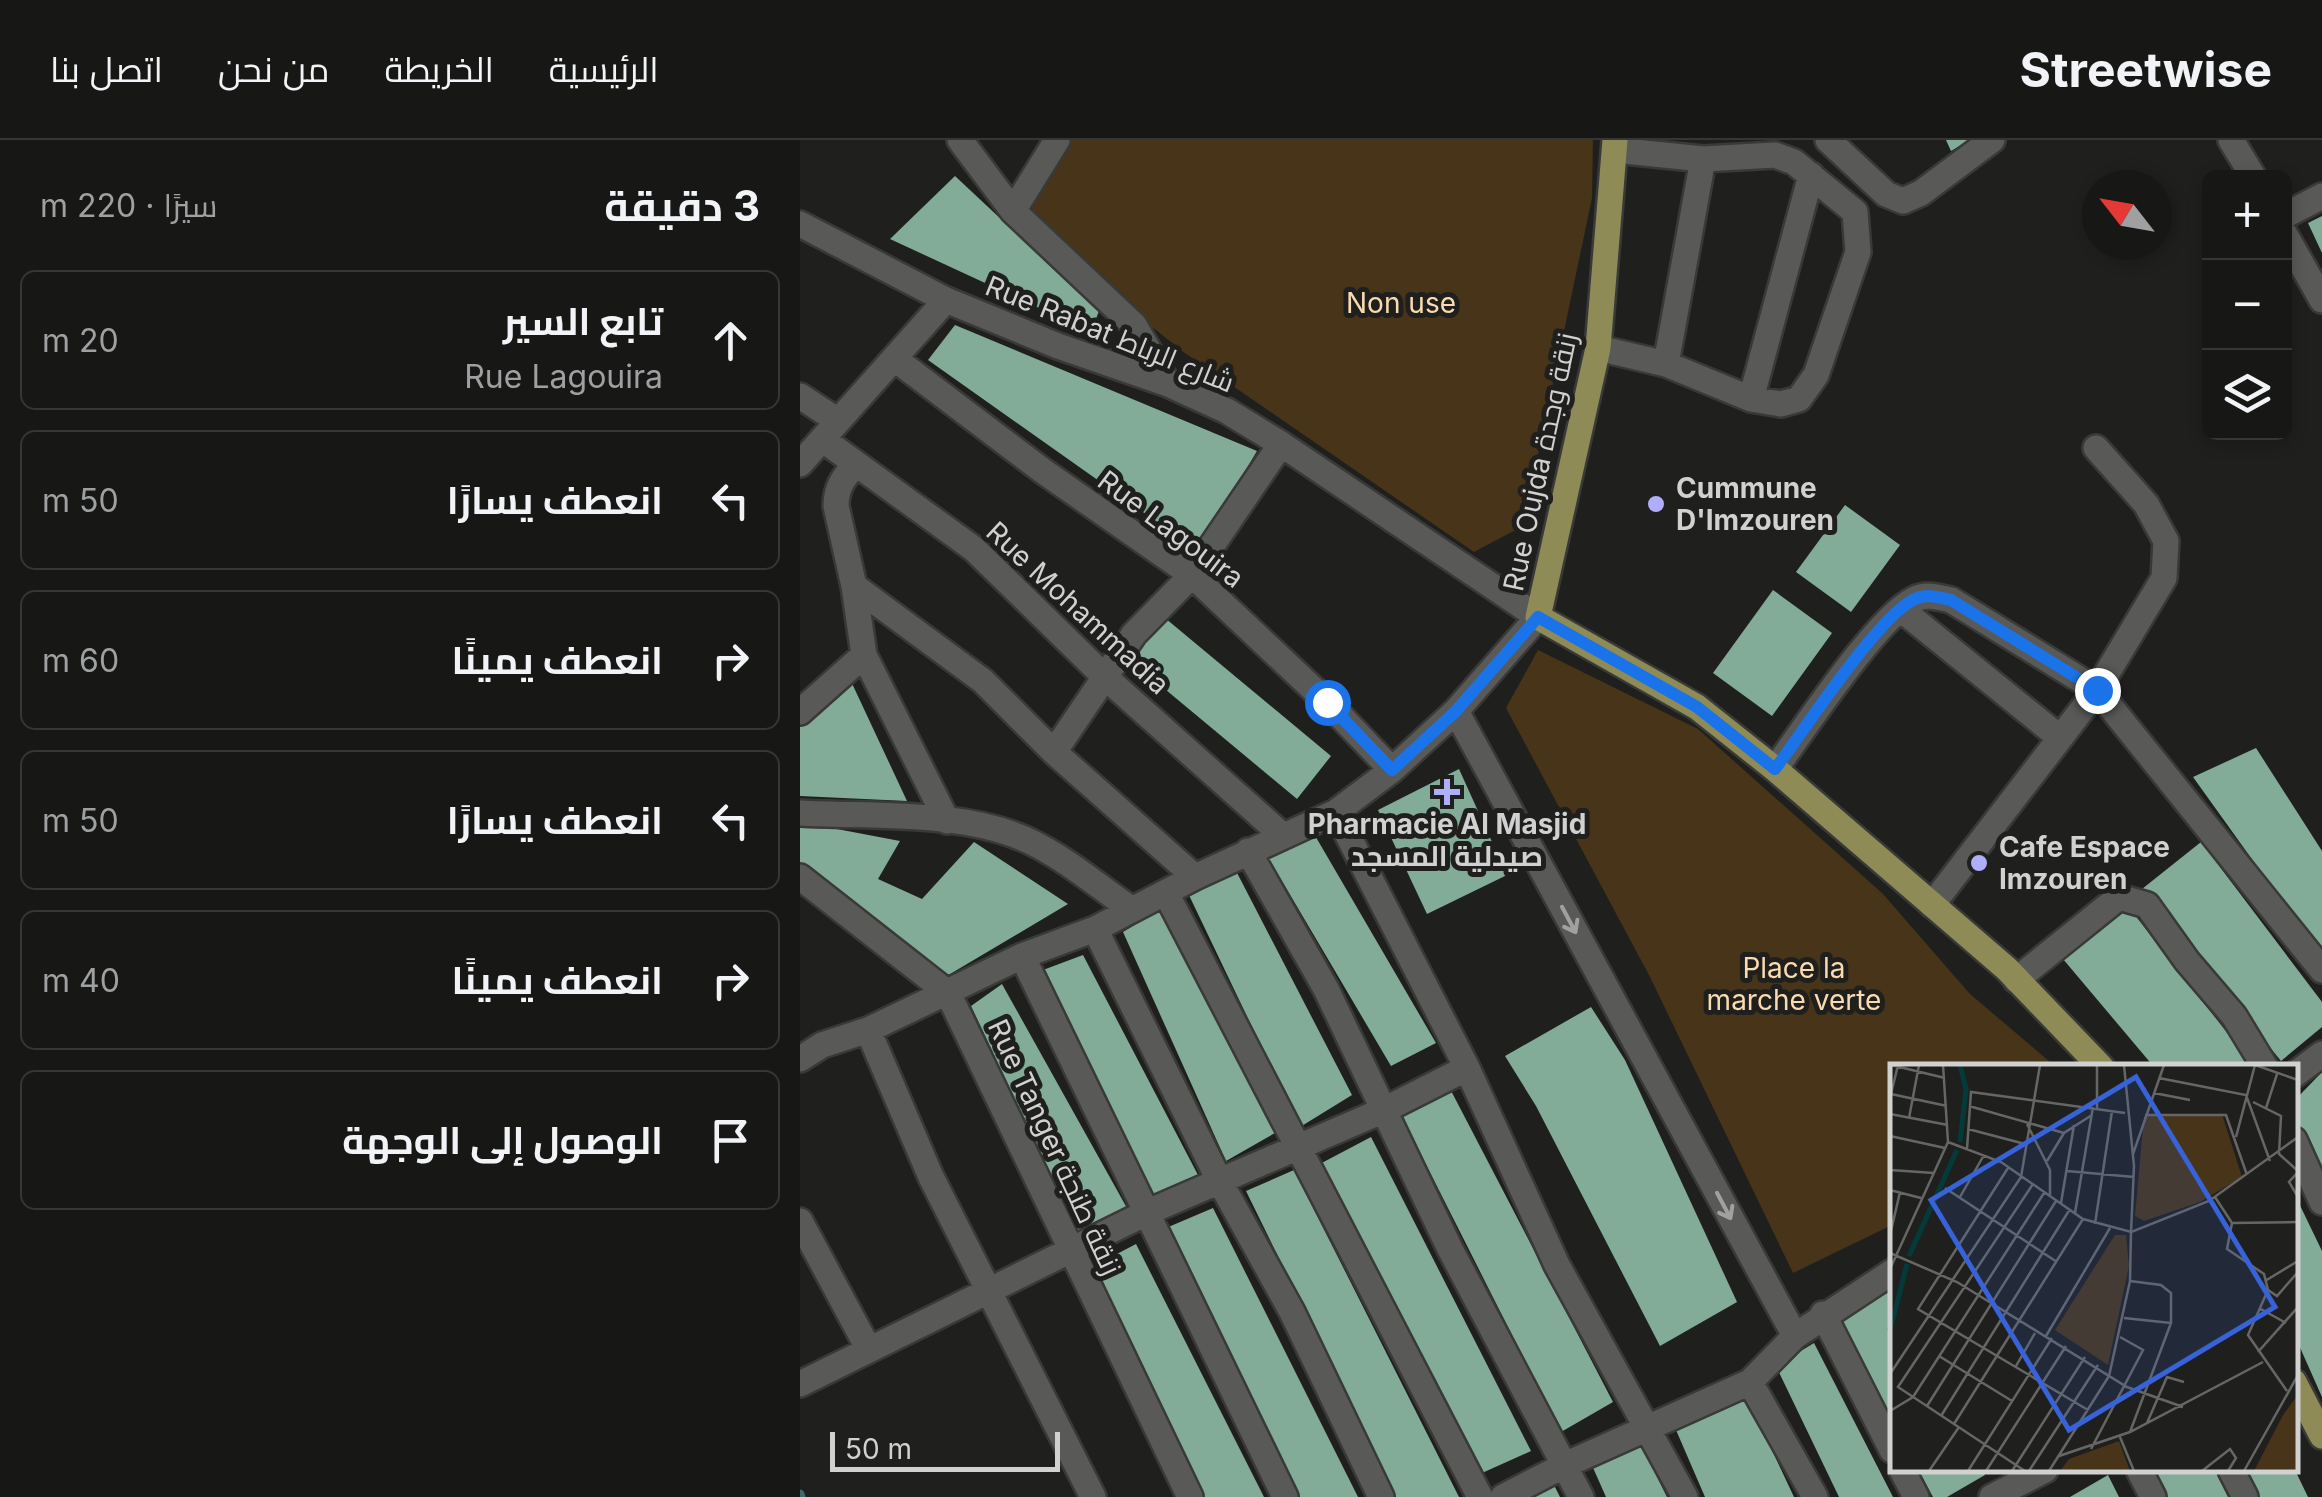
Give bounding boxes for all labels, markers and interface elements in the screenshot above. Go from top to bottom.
text: Streetwise [2020,40,2272,99]
text: اتصل بنا [50,48,163,90]
text: من نحن [218,48,330,90]
text: الخريطة [385,48,494,90]
text: الرئيسية [549,48,659,90]
north arrow [2082,170,2172,260]
map controls [2202,170,2292,440]
button: + [2202,170,2292,260]
text: 3 دقيقة [604,180,760,231]
text: سيرًا · 220 m [40,186,218,225]
button: − [2202,260,2292,350]
street label: Rue Rabat شارع الرباط [980,269,1239,401]
park label: Non use [1346,286,1456,320]
text: تابع السير [503,298,663,344]
icon: ahead [703,313,758,368]
text: 20 m [42,321,119,360]
street label: Rue Oujda زنقة وجدة [1496,330,1584,594]
button: layers [2202,350,2292,440]
text: Rue Lagouira [464,357,663,396]
street label: Rue Lagouira [1091,463,1251,595]
place label: Cummune D'Imzouren [1676,471,1834,537]
icon: left [703,473,758,528]
text: انعطف يسارًا [447,477,663,523]
text: 50 m [42,481,119,520]
marker: Cummune D'Imzouren [1645,493,1667,515]
street label: Rue Mohammadia [980,515,1176,701]
icon: right [703,633,758,688]
text: انعطف يمينًا [451,637,663,683]
text: 60 m [42,641,119,680]
route end [2075,668,2121,714]
route start [1305,680,1351,726]
marker: Pharmacie Al Masjid صيدلية المسجد [1436,781,1458,803]
icon: left [703,793,758,848]
text: انعطف يسارًا [447,797,663,843]
text: 50 m [42,801,119,840]
place label: Pharmacie Al Masjid صيدلية المسجد [1308,807,1586,873]
place label: Cafe Espace Imzouren [1999,830,2170,896]
marker: Cafe Espace Imzouren [1968,852,1990,874]
one-way arrow [1560,904,1579,934]
park label: Place la marche verte [1707,951,1881,1017]
icon: right [703,953,758,1008]
text: انعطف يمينًا [451,957,663,1003]
text: 40 m [42,961,120,1000]
street label: Rue Tanger زنقة طنجة [981,1014,1129,1280]
inset map [1890,1064,2297,1472]
icon: arrive [703,1113,758,1168]
text: الوصول إلى الوجهة [342,1117,663,1163]
one-way arrow [1714,1190,1734,1220]
scale bar [830,1427,1060,1472]
text: 50 m [845,1432,912,1466]

